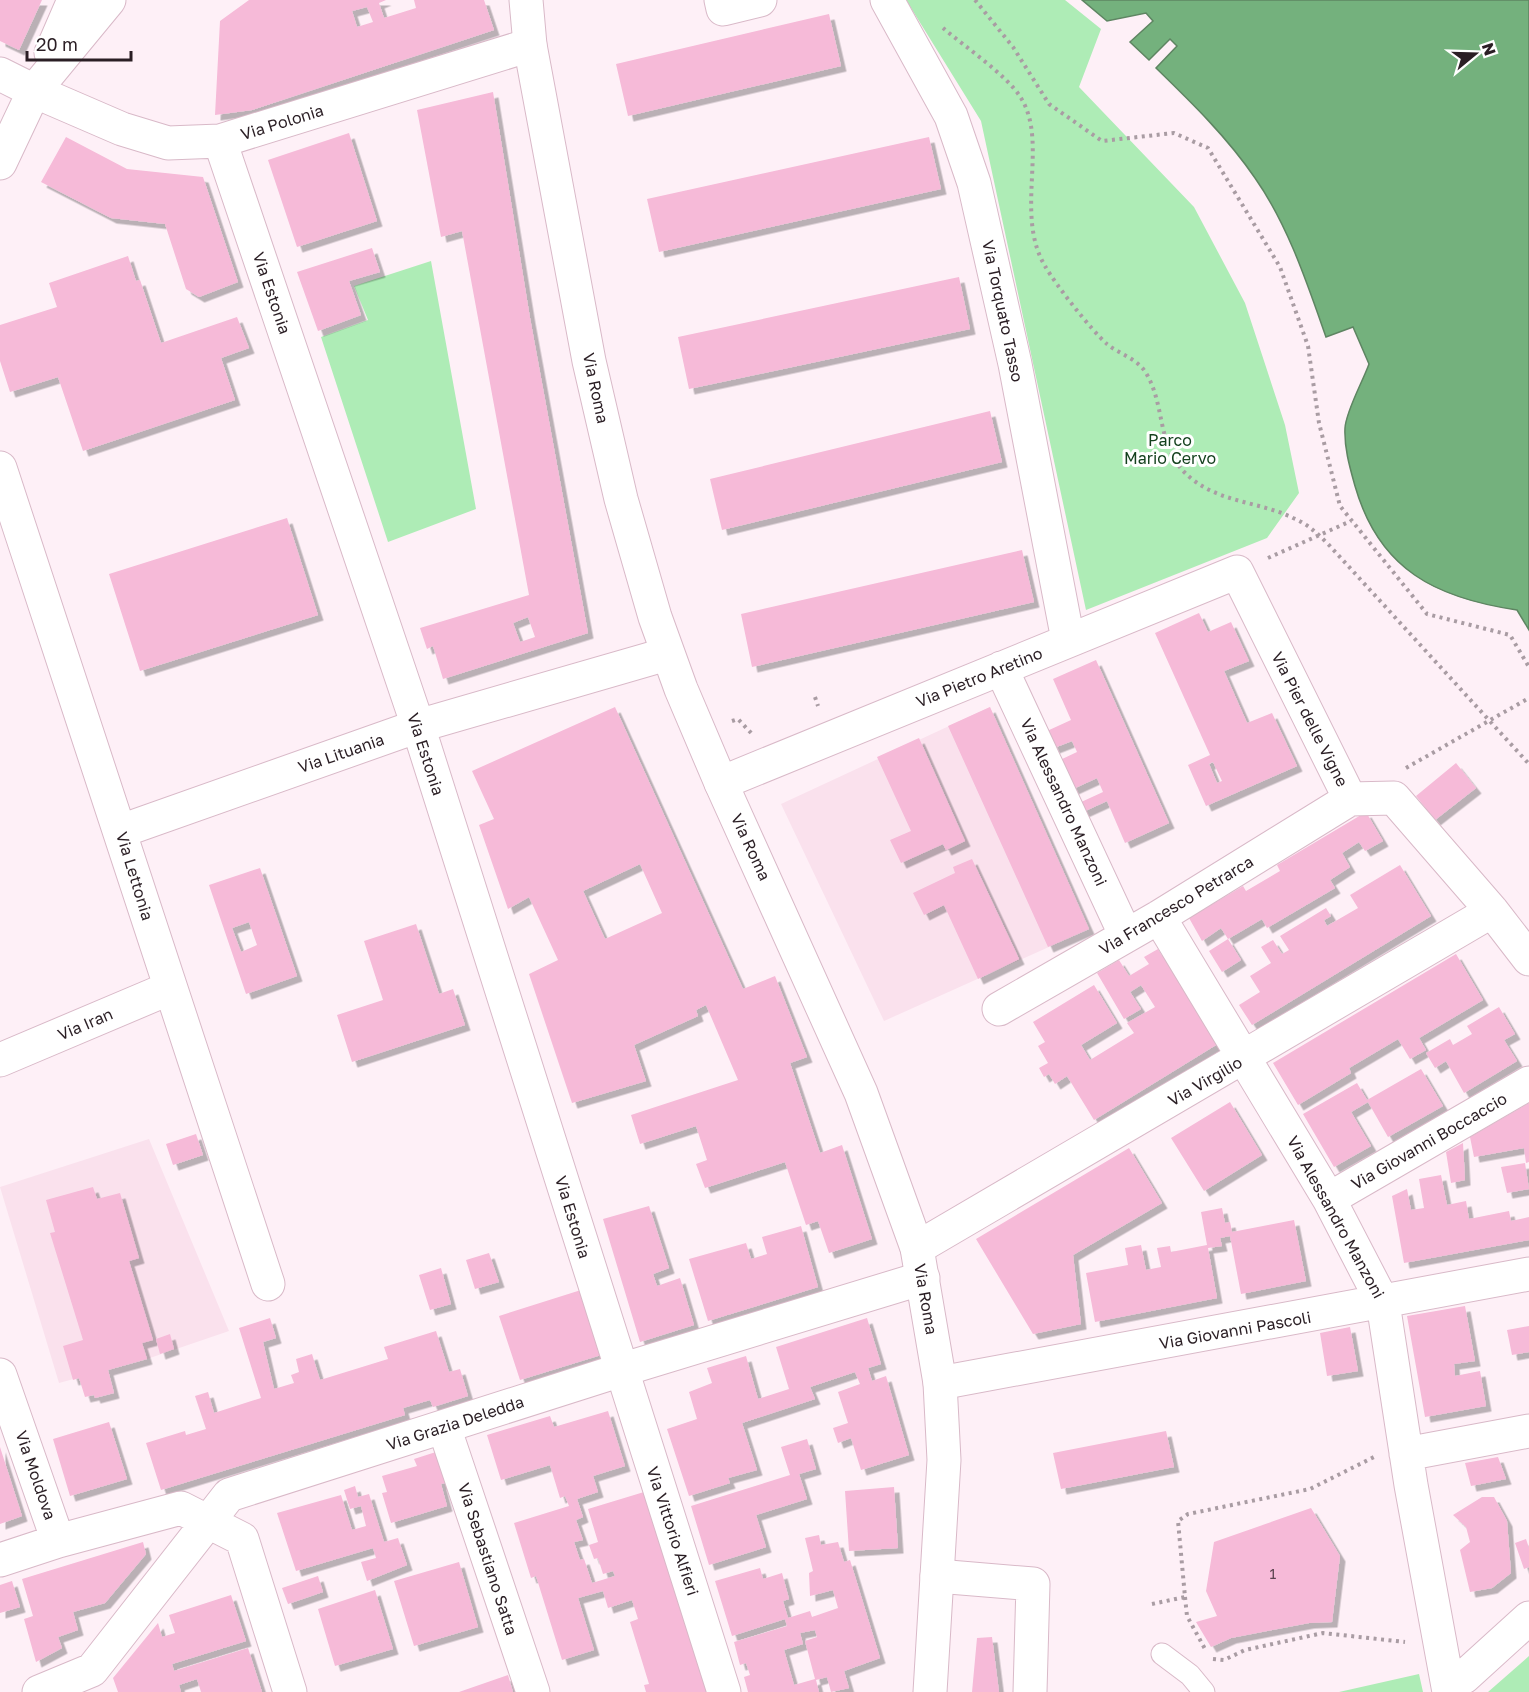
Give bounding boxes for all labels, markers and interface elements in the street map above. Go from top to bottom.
scale bar [27,24,130,62]
north arrow [1445,24,1505,84]
text: 20 m [36,33,78,55]
text: N [1478,40,1501,58]
street label: Via Polonia [238,100,326,144]
street label: Via Torquato Tasso [978,238,1028,384]
street label: Via Estonia [249,249,295,337]
street label: Via Roma [579,351,613,425]
park label: Parco Mario Cervo [1124,430,1216,468]
street label: Via Pietro Aretino [913,643,1045,711]
street label: Via Pier delle Vigne [1267,648,1353,790]
street label: Via Estonia [403,710,449,798]
street label: Via Alessandro Manzoni [1016,715,1112,889]
street label: Via Lituania [295,729,387,777]
street label: Via Roma [727,810,775,884]
street label: Via Lettonia [112,829,158,923]
street label: Via Francesco Petrarca [1095,851,1257,959]
street label: Via Iran [54,1003,116,1045]
street label: Via Virgilio [1164,1052,1246,1110]
street label: Via Giovanni Boccaccio [1348,1088,1510,1194]
street label: Via Alessandro Manzoni [1283,1132,1389,1302]
street label: Via Estonia [551,1173,595,1261]
street label: Via Roma [910,1262,942,1336]
street label: Via Giovanni Pascoli [1157,1307,1313,1353]
street label: Via Grazia Deledda [384,1391,526,1455]
street label: Via Moldova [11,1428,61,1522]
street label: Via Vittorio Alfieri [643,1464,703,1598]
street label: Via Sebastiano Satta [454,1480,522,1638]
house number: 1 [1270,1565,1277,1582]

